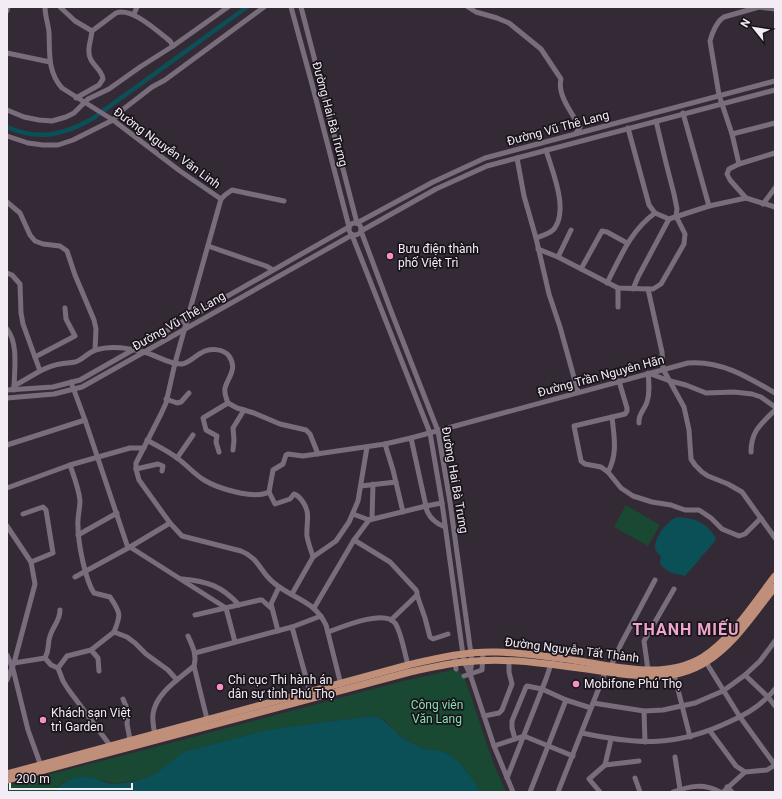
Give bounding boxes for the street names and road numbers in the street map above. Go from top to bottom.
street label: Đường Hai Bà Trưng [309,60,351,168]
street label: Đường Nguyễn Văn Linh [111,105,223,191]
street label: Đường Vũ Thê Lang [505,108,611,148]
street label: Đường Vũ Thê Lang [130,289,228,353]
street label: Đường Trần Nguyên Hãn [536,352,666,400]
street label: Đường Hai Bà Trưng [439,426,471,534]
street label: Đường Nguyễn Tất Thành [504,635,640,665]

